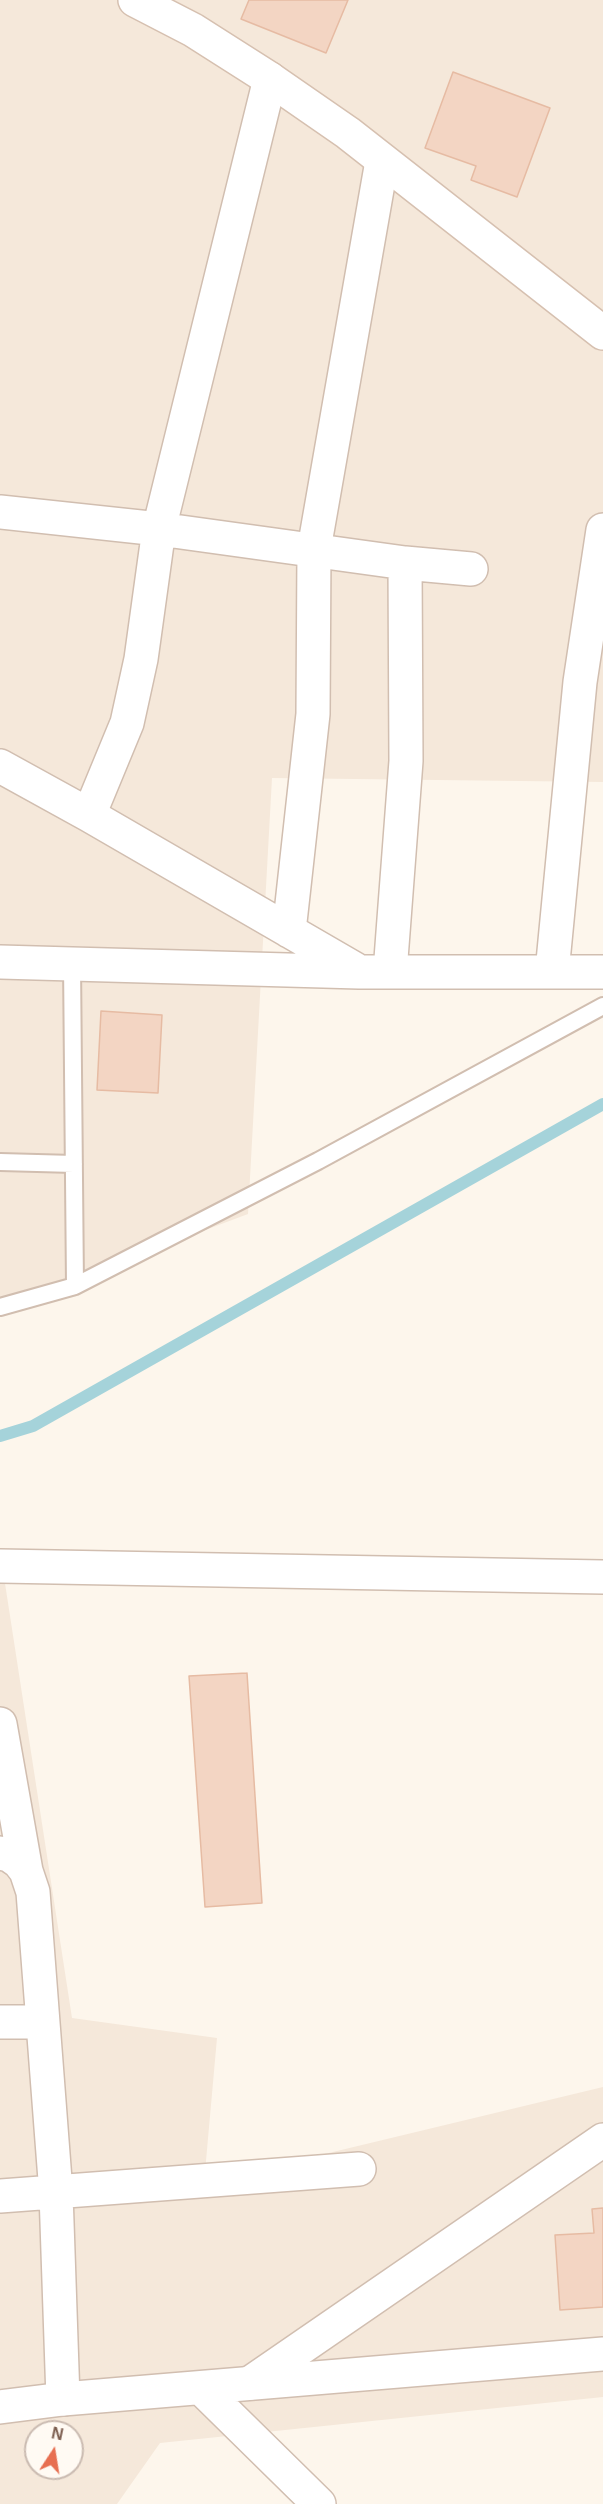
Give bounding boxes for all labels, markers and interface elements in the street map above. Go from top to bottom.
north arrow [24,2420,84,2480]
text: N [50,2424,65,2443]

